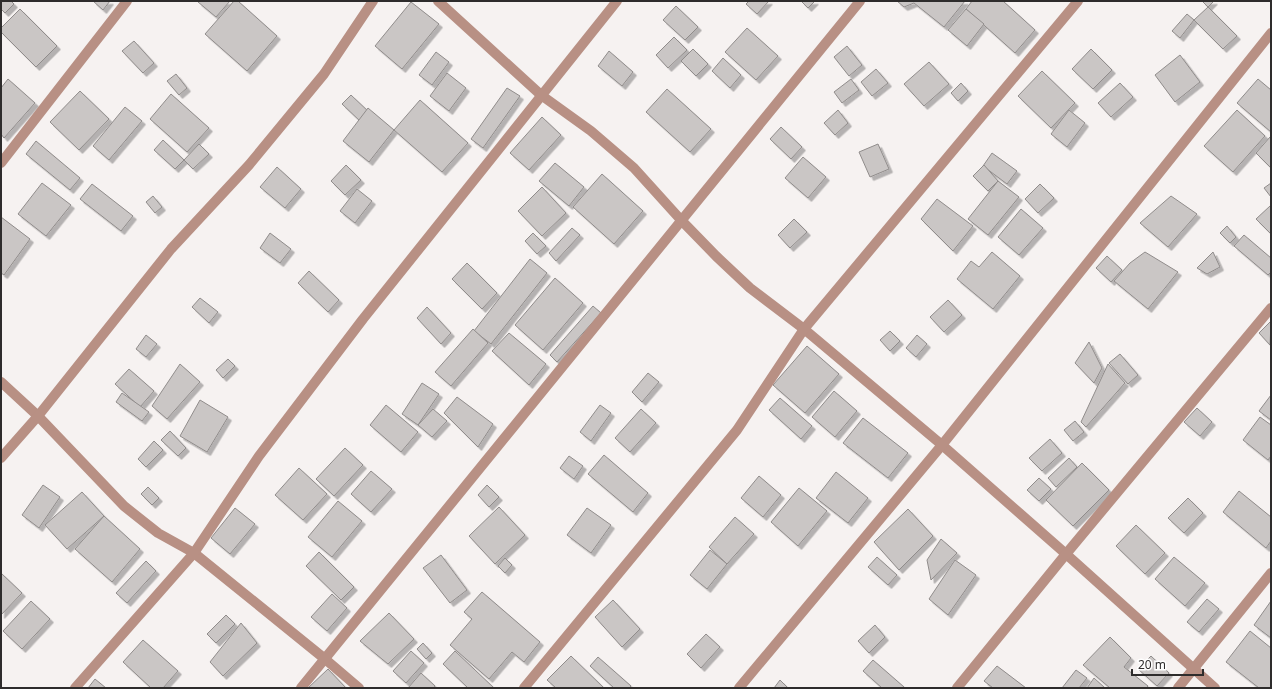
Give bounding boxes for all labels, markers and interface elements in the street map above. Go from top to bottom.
scale bar [1132,651,1203,677]
text: 20 m [1138,656,1166,673]

